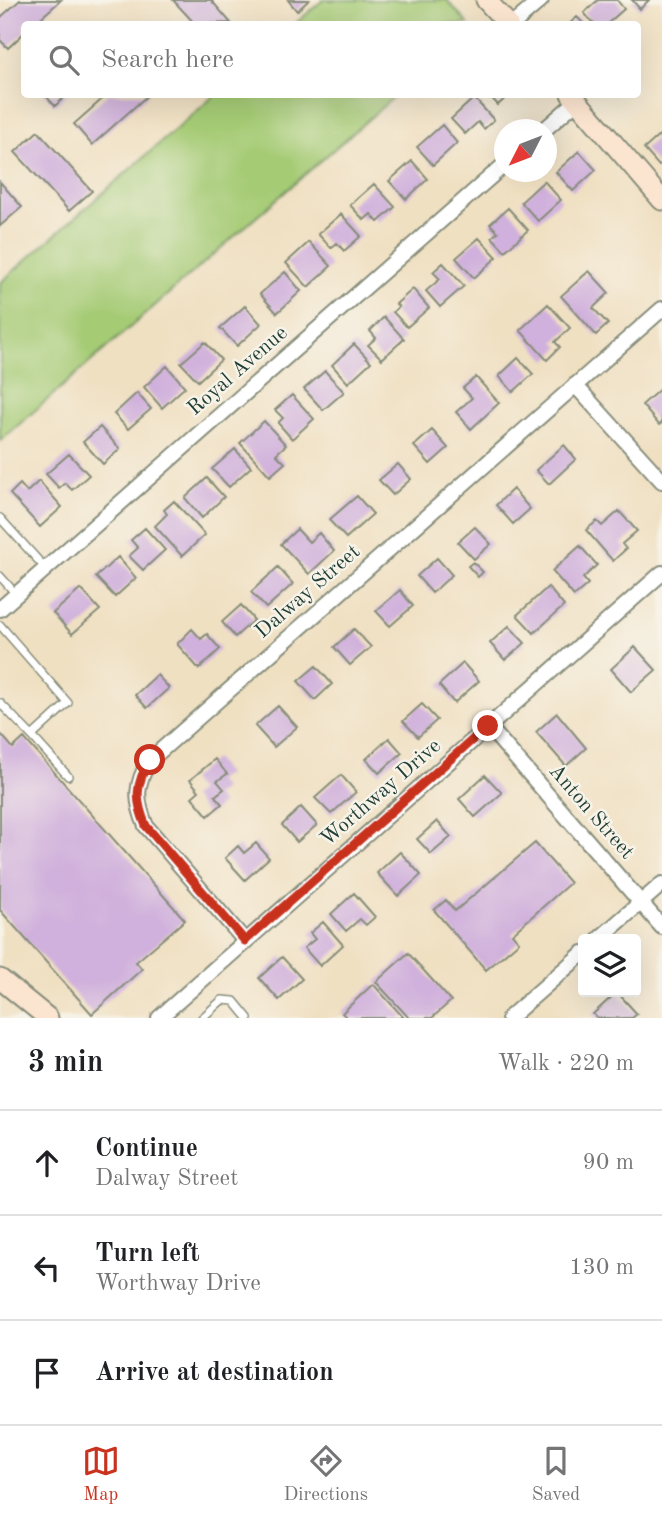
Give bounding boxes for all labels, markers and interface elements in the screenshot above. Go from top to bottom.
search box [21,21,641,98]
icon: search [45,41,83,79]
text: Search here [101,47,234,73]
north arrow [494,119,557,182]
street label: Royal Avenue [184,322,292,420]
street label: Dalway Street [252,541,364,643]
route end [472,710,503,741]
street label: Worthway Drive [317,735,445,851]
route start [134,744,165,775]
street label: Anton Street [544,761,638,863]
map controls [578,934,641,997]
button: layers [578,934,641,997]
text: 3 min [28,1048,103,1078]
text: Walk · 220 m [498,1052,634,1075]
text: Continue [95,1136,198,1162]
icon: ahead [28,1144,66,1182]
text: 90 m [583,1151,634,1174]
text: Dalway Street [95,1167,238,1190]
text: Turn left [95,1241,200,1267]
icon: left [28,1249,66,1287]
text: 130 m [569,1256,634,1279]
text: Worthway Drive [95,1272,261,1295]
icon: arrive [28,1354,66,1392]
text: Arrive at destination [95,1360,334,1386]
tab: Map [82,1442,120,1507]
tab: Directions [284,1442,368,1507]
tab: Saved [532,1442,580,1507]

